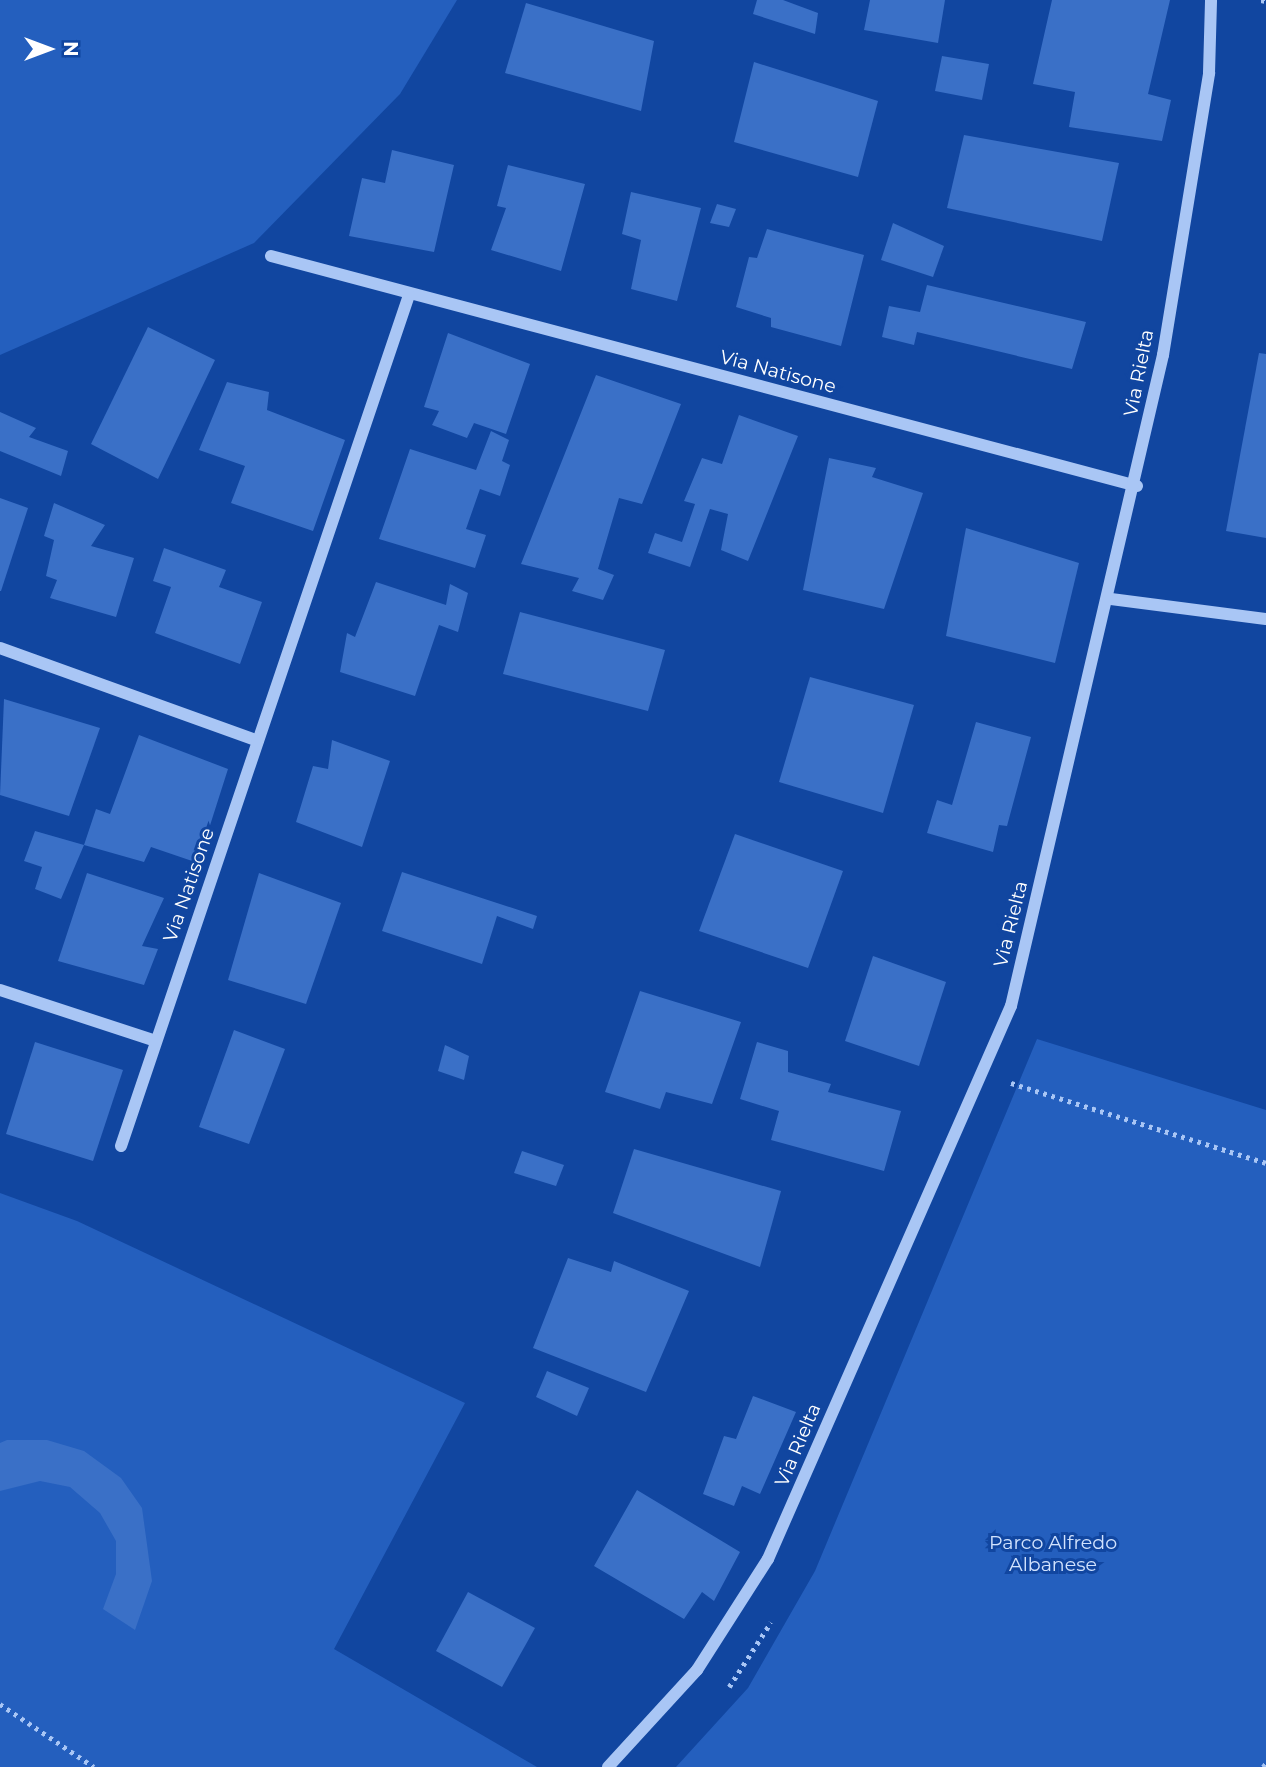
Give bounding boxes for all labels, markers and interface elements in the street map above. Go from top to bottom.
north arrow [14,14,84,84]
text: N [59,41,82,57]
street label: Via Rielta [1119,328,1159,418]
street label: Via Natisone [717,346,839,398]
street label: Via Natisone [159,825,219,945]
street label: Via Rielta [989,879,1033,969]
street label: Via Rielta [770,1400,826,1490]
park label: Parco Alfredo Albanese [989,1532,1117,1576]

